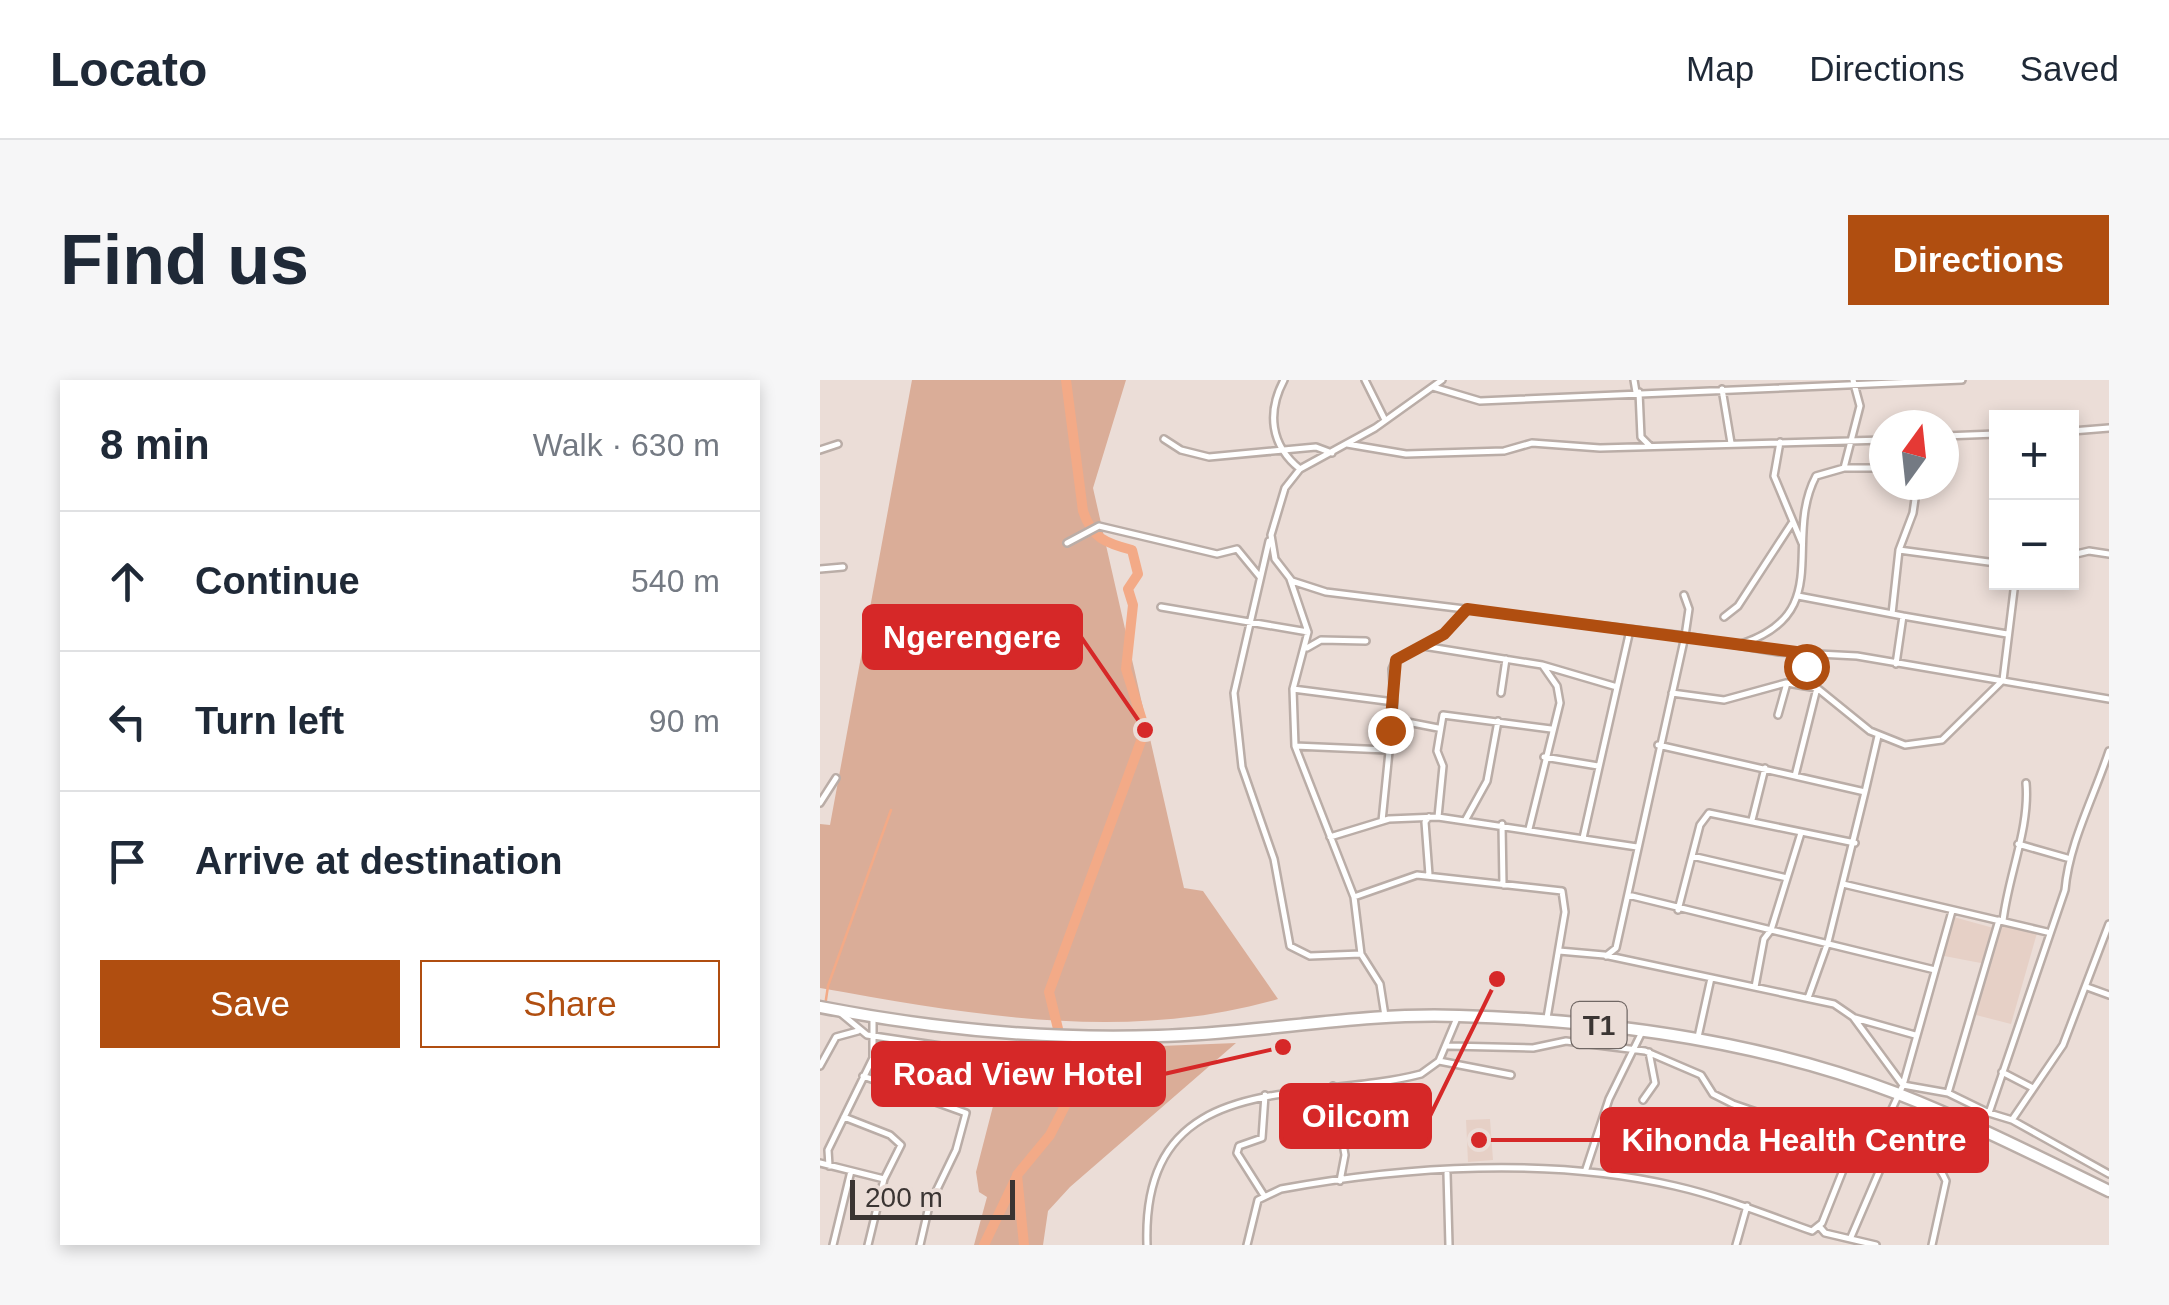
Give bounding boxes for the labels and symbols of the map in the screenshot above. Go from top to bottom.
north arrow [1869,410,1959,500]
callout: Ngerengere [864,606,1081,668]
text: Ngerengere [883,619,1061,655]
route start [1784,644,1830,690]
route end [1368,708,1414,754]
road number: T1 [1572,1002,1626,1048]
callout: Road View Hotel [873,1043,1164,1105]
text: Road View Hotel [893,1056,1143,1092]
callout: Oilcom [1281,1085,1430,1147]
text: Oilcom [1302,1098,1410,1134]
callout: Kihonda Health Centre [1602,1109,1987,1171]
text: Kihonda Health Centre [1622,1122,1966,1158]
scale bar [850,1175,1015,1220]

